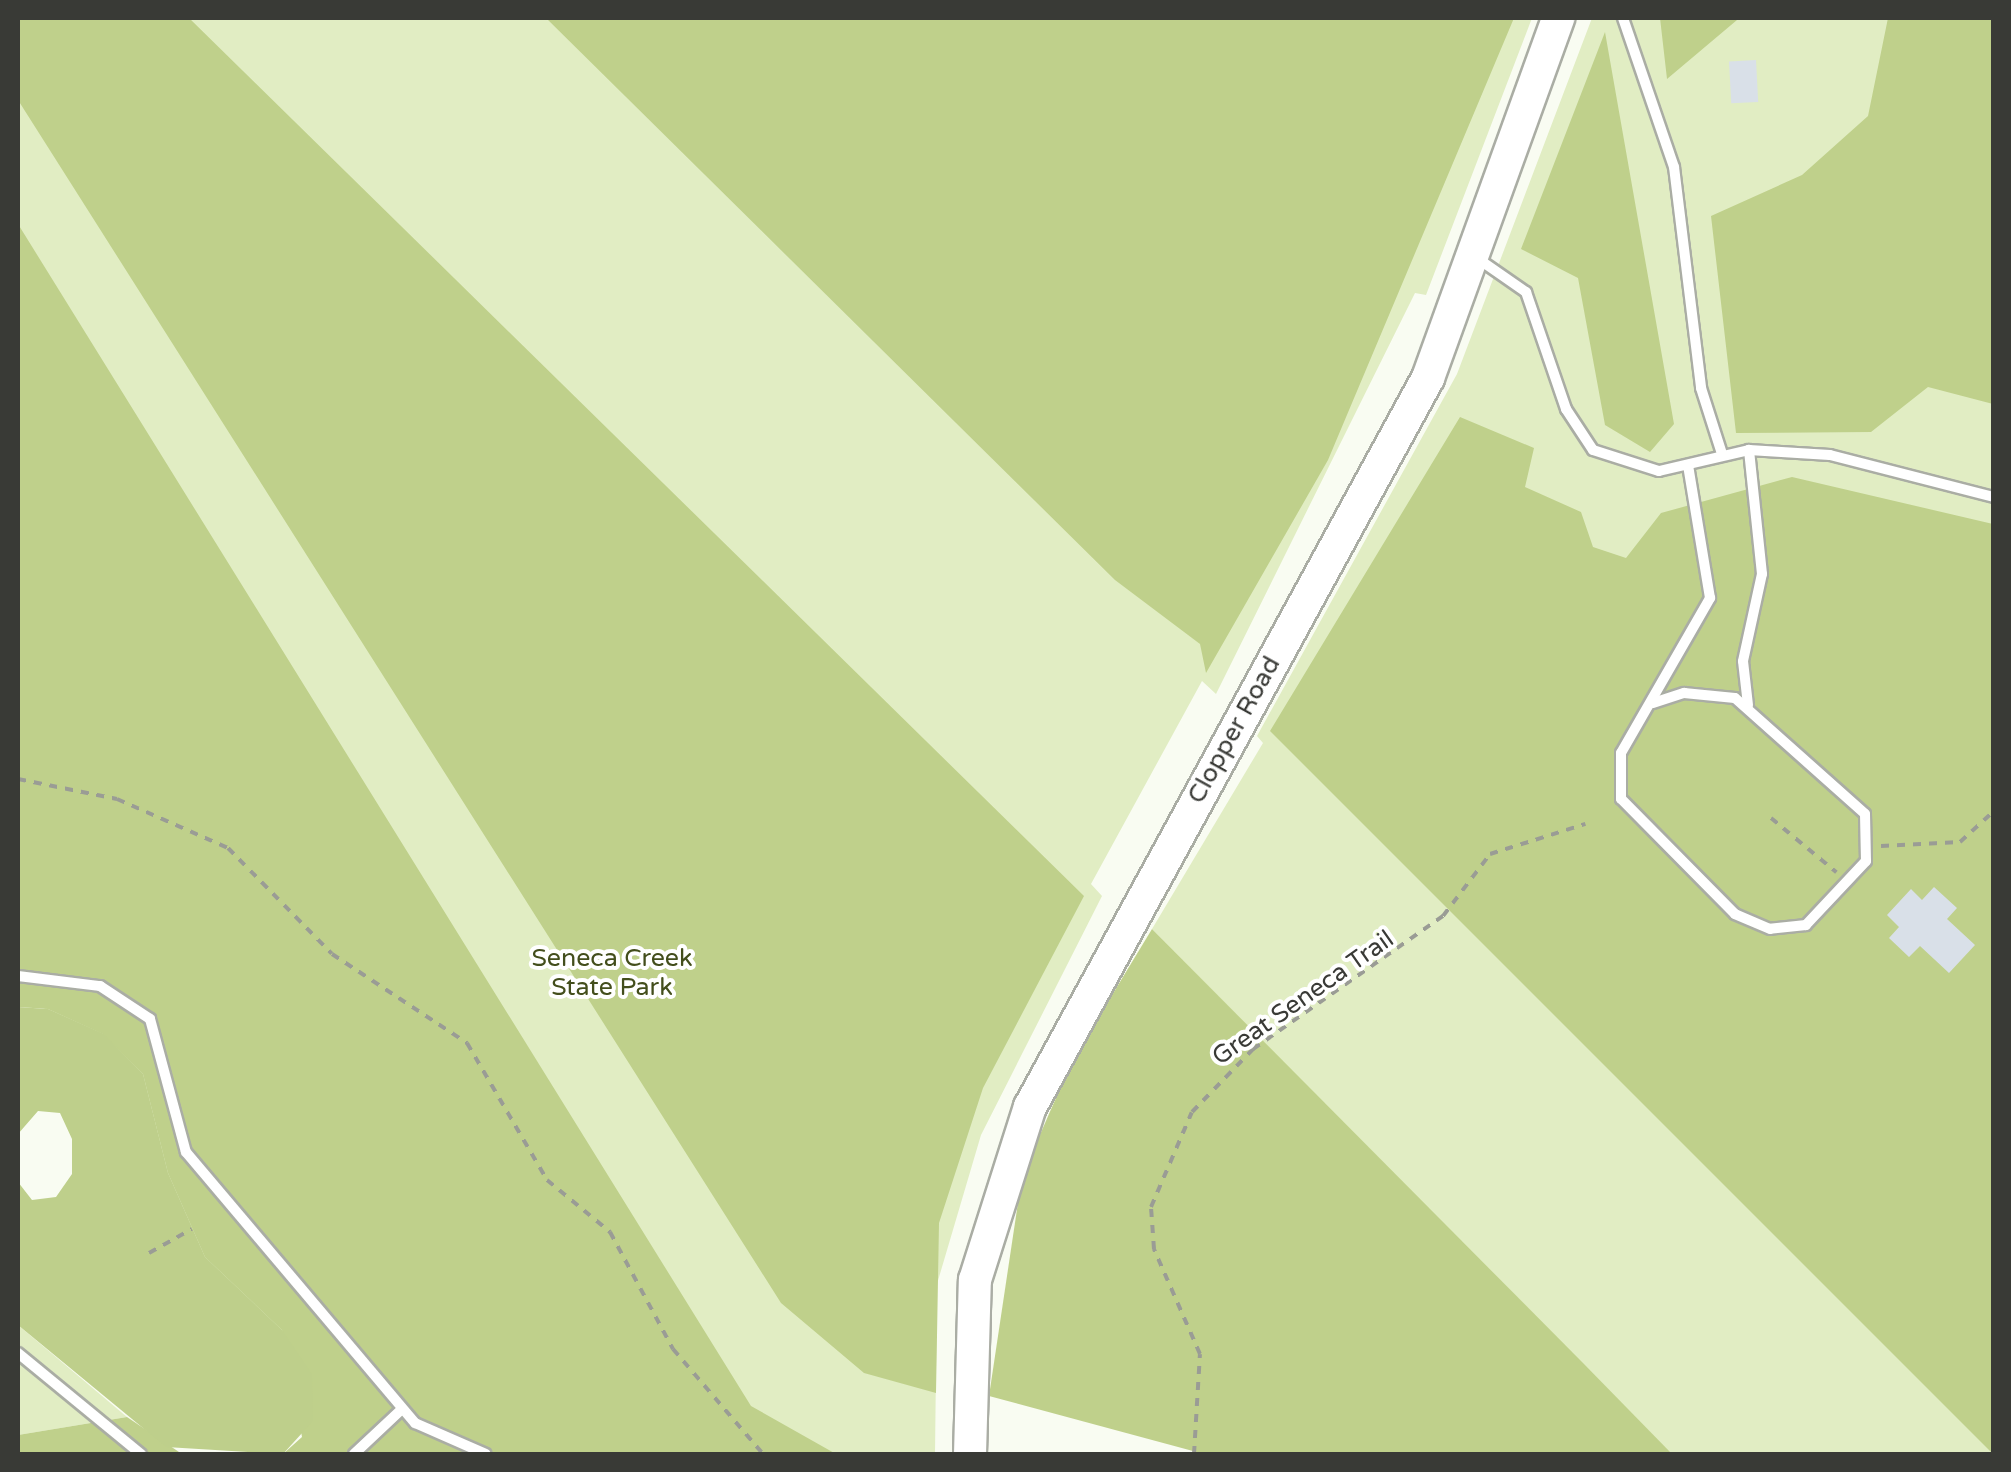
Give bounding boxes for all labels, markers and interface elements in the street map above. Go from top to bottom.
street label: Clopper Road [1181,651,1287,809]
street label: Great Seneca Trail [1206,924,1400,1072]
park label: Seneca Creek State Park [531,944,693,1003]

